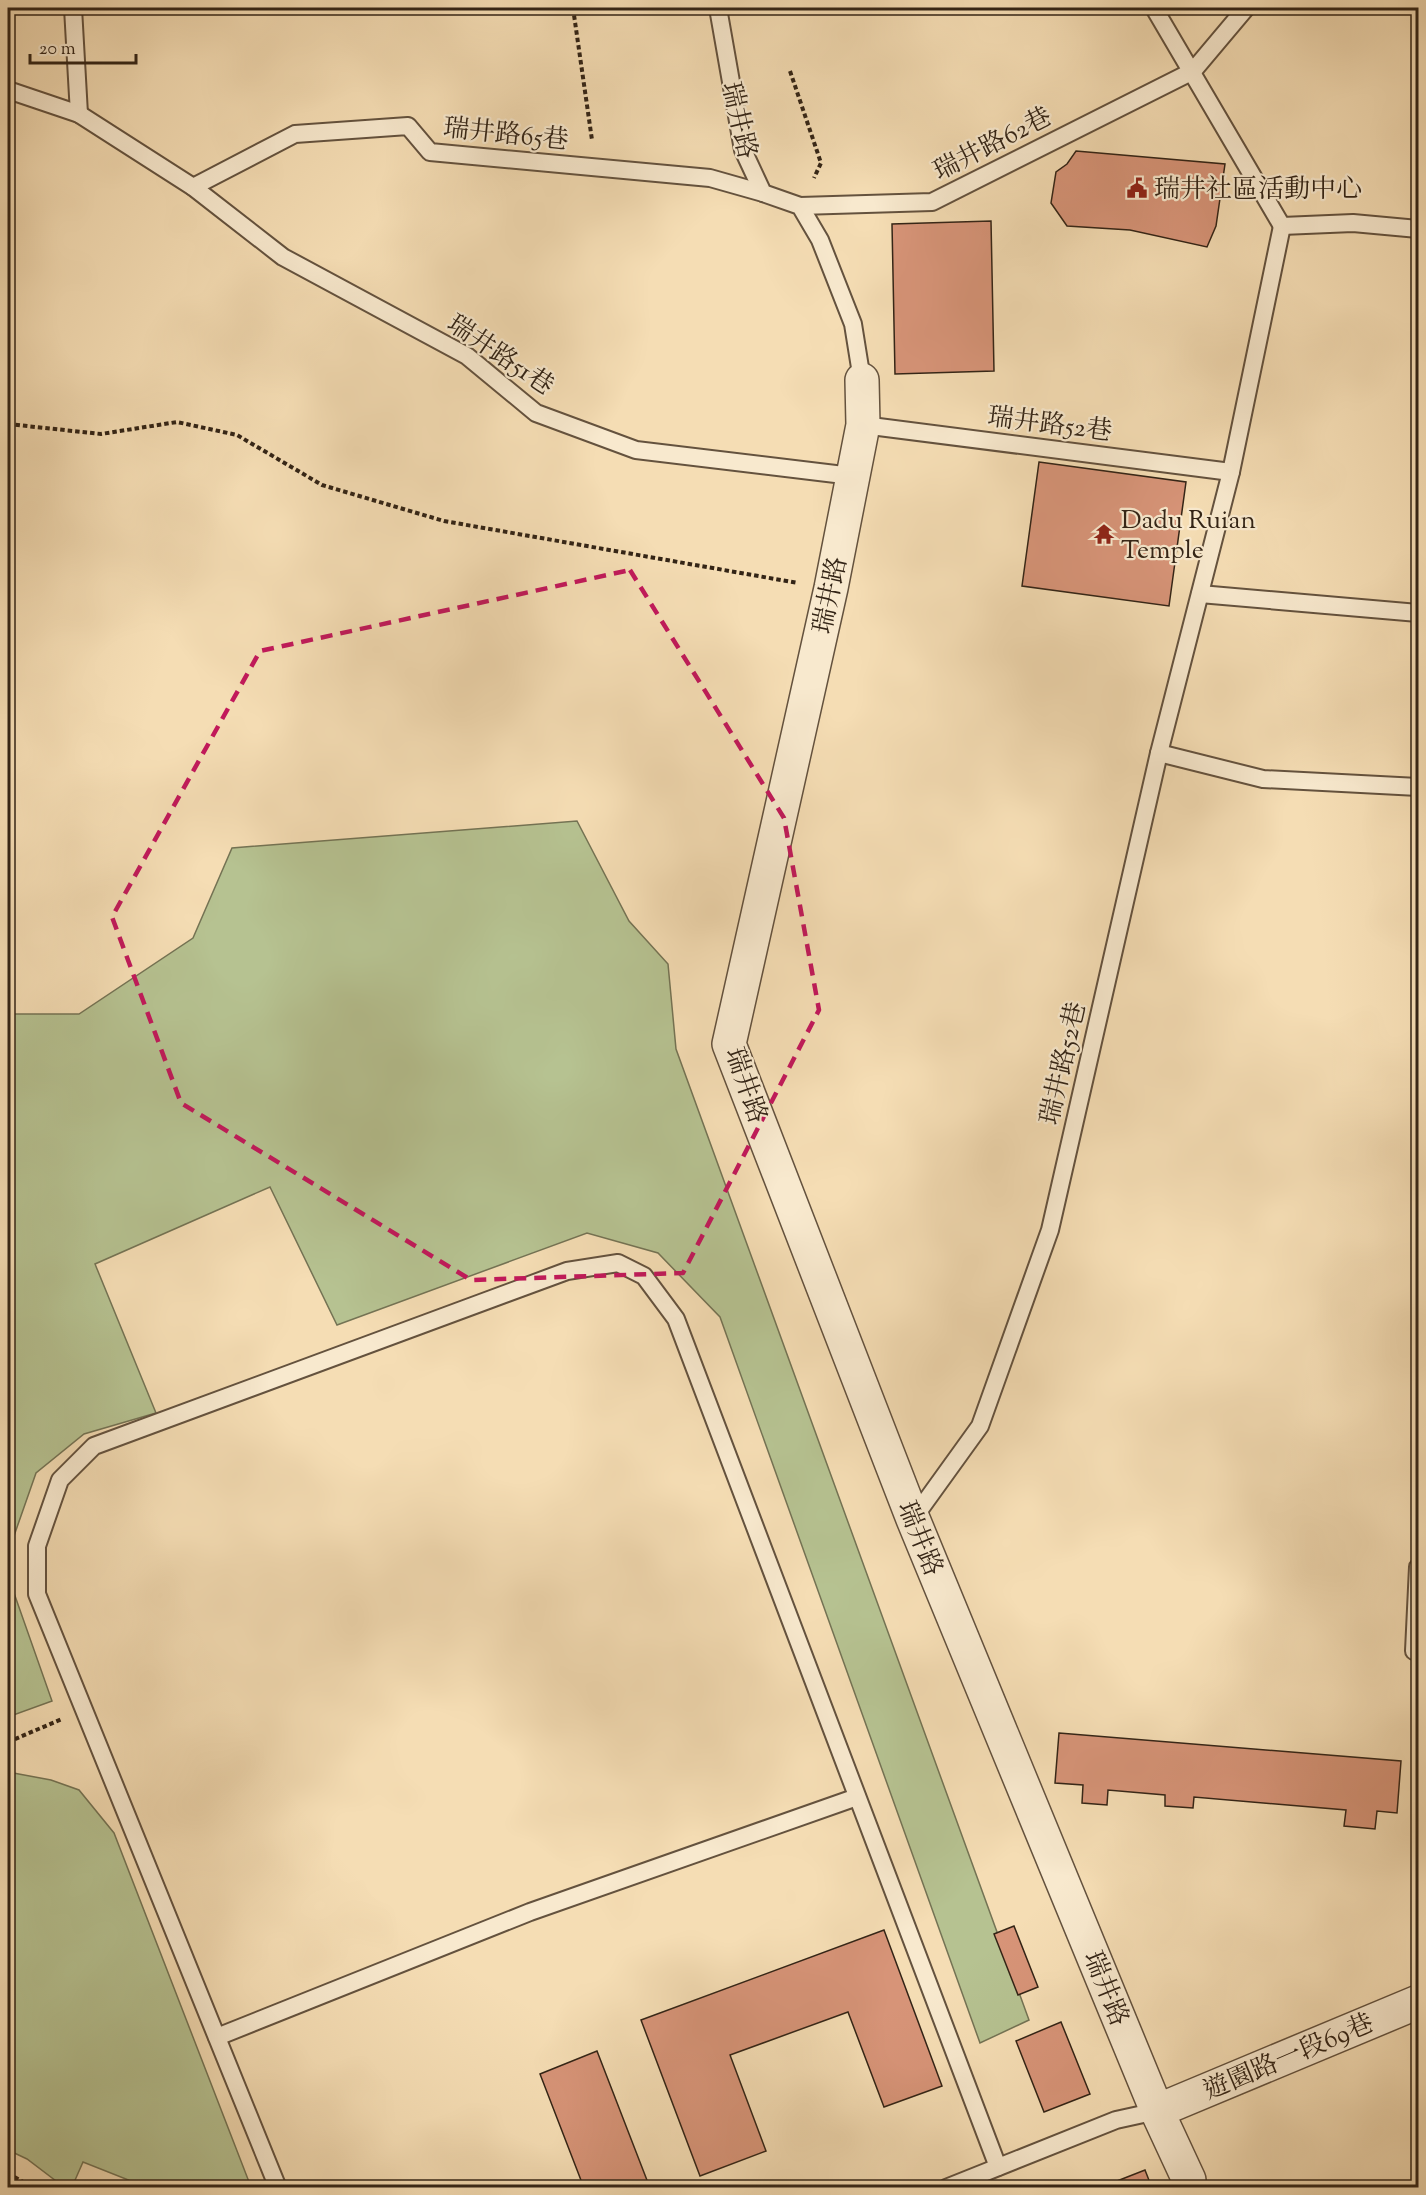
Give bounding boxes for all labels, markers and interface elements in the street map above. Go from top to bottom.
scale bar [30,27,136,65]
text: 20 m [39,37,76,63]
street label: 瑞井路 [711,78,764,163]
street label: 瑞井路62巷 [927,99,1059,191]
street label: 瑞井路65巷 [441,111,570,160]
place label: 瑞井社區活動中心 [1154,172,1362,209]
public building icon: 瑞井社區活動中心 [1125,176,1149,200]
street label: 瑞井路51巷 [439,307,560,405]
street label: 瑞井路52巷 [985,399,1114,451]
place label: Dadu Ruian Temple [1121,503,1256,570]
temple icon: Dadu Ruian Temple [1092,522,1116,546]
street label: 瑞井路 [805,554,858,638]
street label: 瑞井路52巷 [1032,998,1097,1129]
street label: 瑞井路 [714,1043,775,1129]
street label: 瑞井路 [887,1496,950,1582]
street label: 瑞井路 [1073,1946,1136,2032]
street label: 遊園路一段69巷 [1198,2006,1380,2111]

